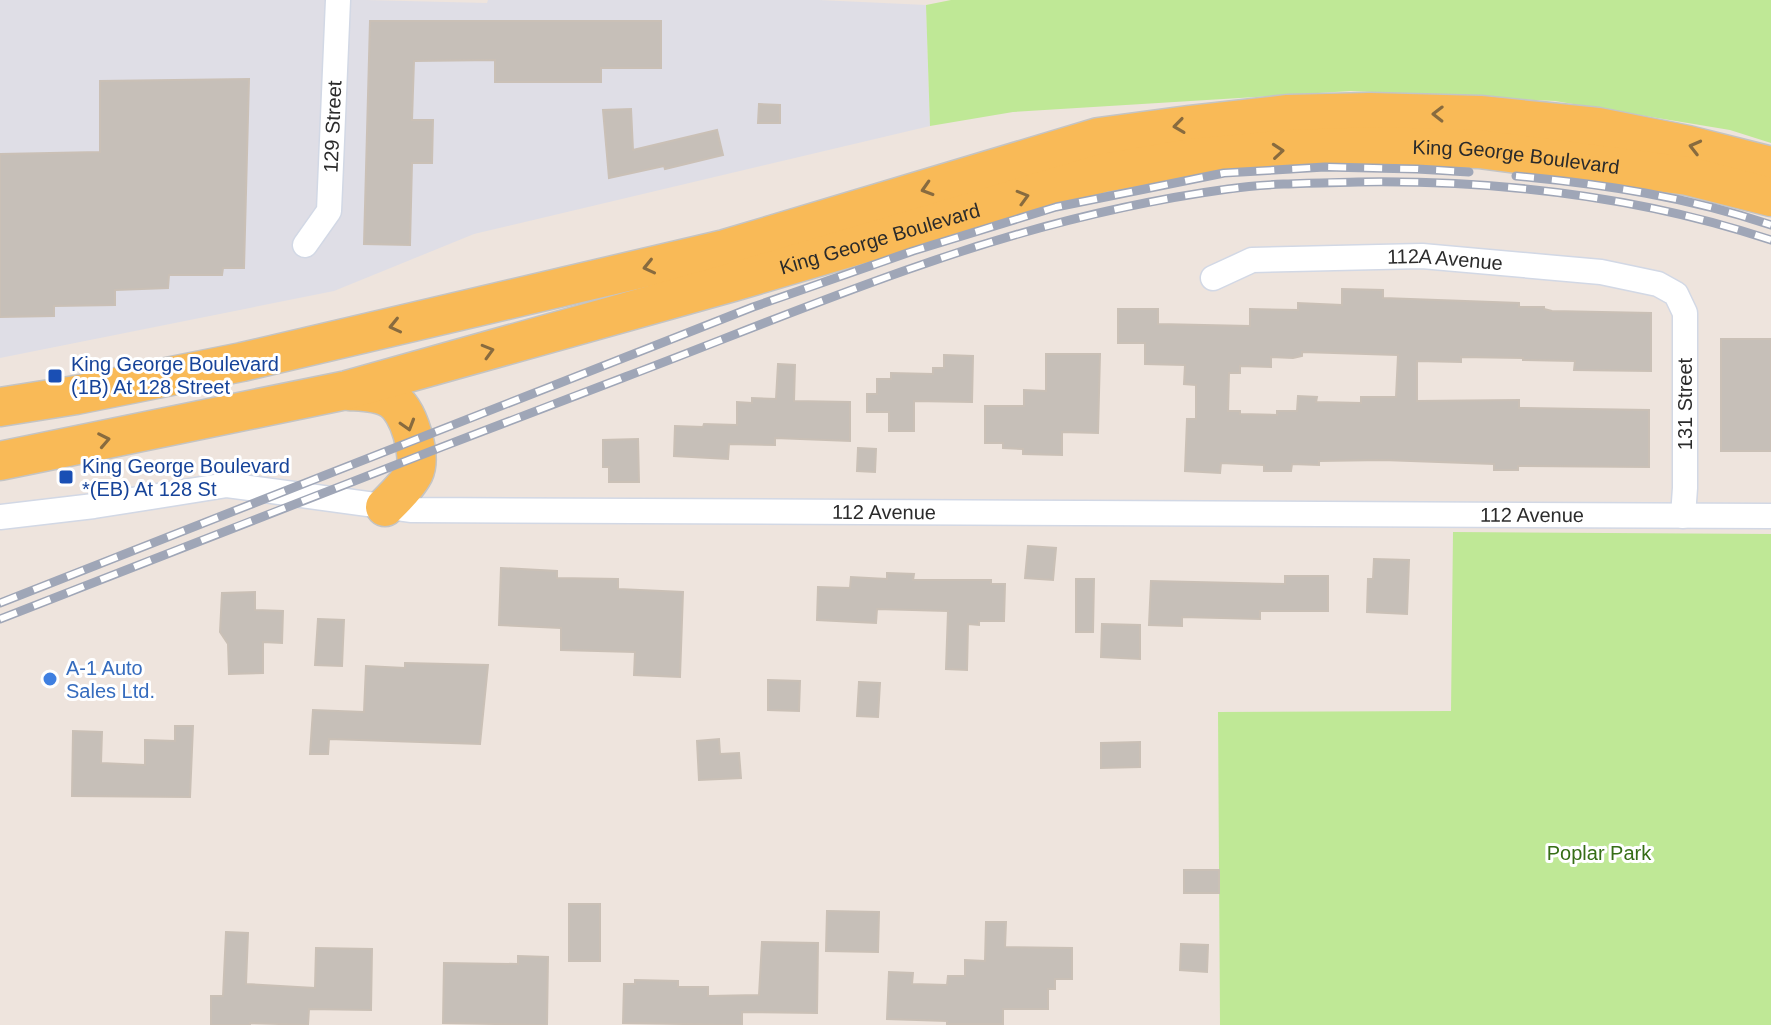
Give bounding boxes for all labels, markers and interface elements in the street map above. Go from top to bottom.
street label: 129 Street [320,80,346,173]
one-way arrow [1431,105,1444,122]
one-way arrow [1172,117,1186,134]
street label: King George Boulevard [1412,136,1621,178]
one-way arrow [1689,139,1703,156]
one-way arrow [1271,142,1284,159]
one-way arrow [921,180,934,196]
one-way arrow [1015,190,1029,206]
street label: King George Boulevard [777,199,983,279]
street label: 112A Avenue [1387,245,1504,274]
one-way arrow [642,258,656,275]
one-way arrow [389,317,403,334]
one-way arrow [480,343,494,360]
place label: King George Boulevard (1B) At 128 Street [71,353,279,398]
street label: 131 Street [1674,357,1696,450]
marker: King George Boulevard (1B) At 128 Street [46,367,64,385]
one-way arrow [399,418,415,431]
one-way arrow [97,432,110,449]
place label: King George Boulevard *(EB) At 128 St [82,455,290,500]
marker: King George Boulevard *(EB) At 128 St [57,468,75,486]
street label: 112 Avenue [832,501,936,523]
street label: 112 Avenue [1480,504,1584,526]
place label: A-1 Auto Sales Ltd. [66,657,155,702]
marker: A-1 Auto Sales Ltd. [41,670,59,688]
park label: Poplar Park [1547,842,1652,864]

